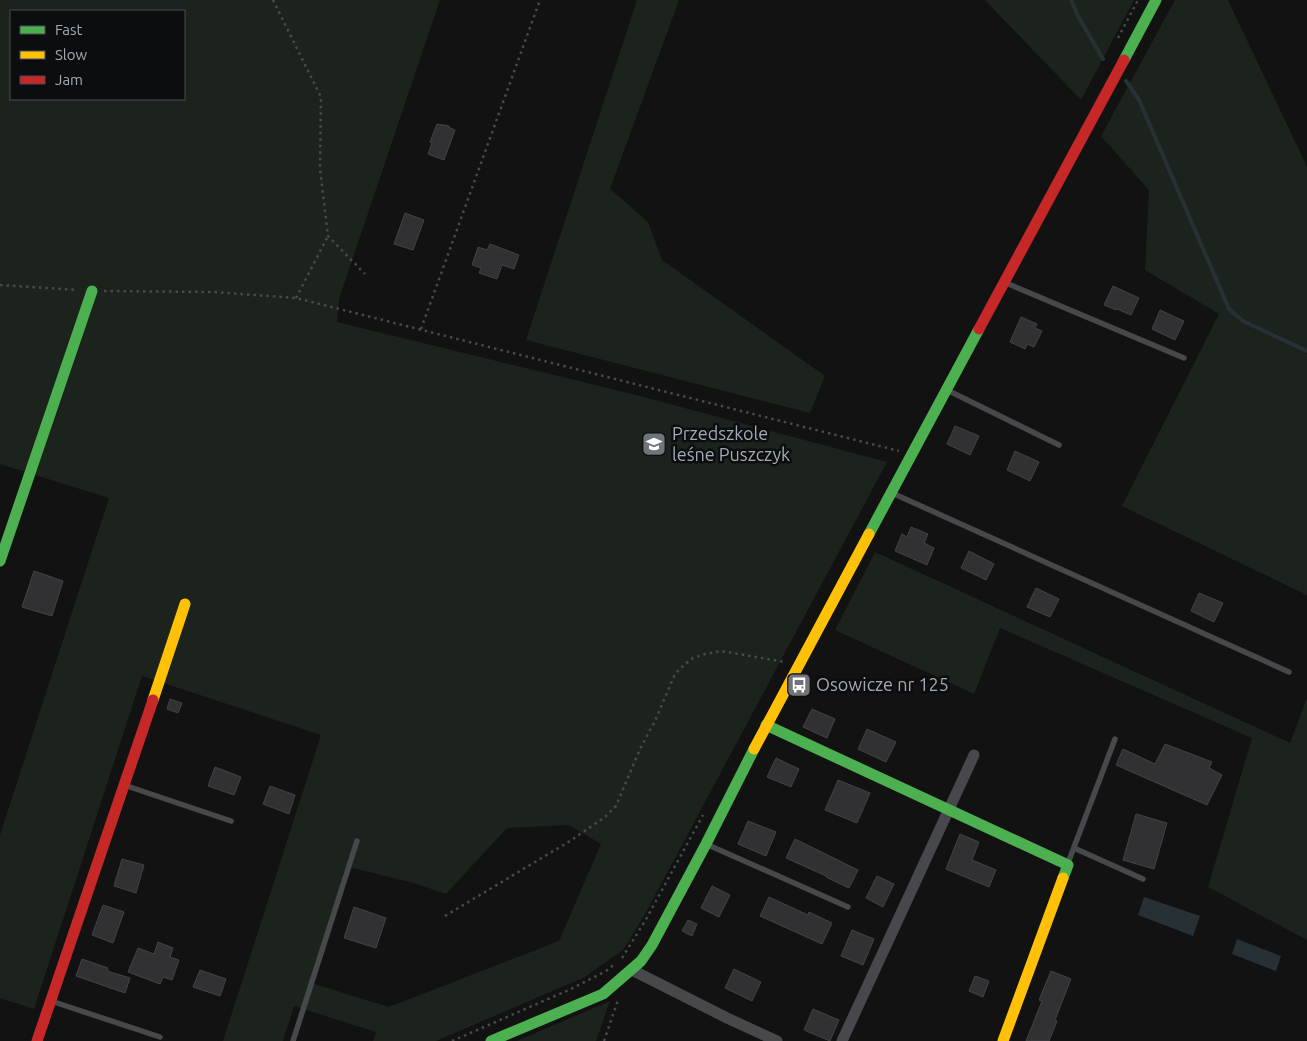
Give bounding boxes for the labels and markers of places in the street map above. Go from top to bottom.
place label: Przedszkole leśne Puszczyk [672,423,790,464]
school or university icon: Przedszkole leśne Puszczyk [641,431,667,457]
bus stop icon: Osowicze nr 125 [786,672,812,698]
place label: Osowicze nr 125 [816,674,949,694]

